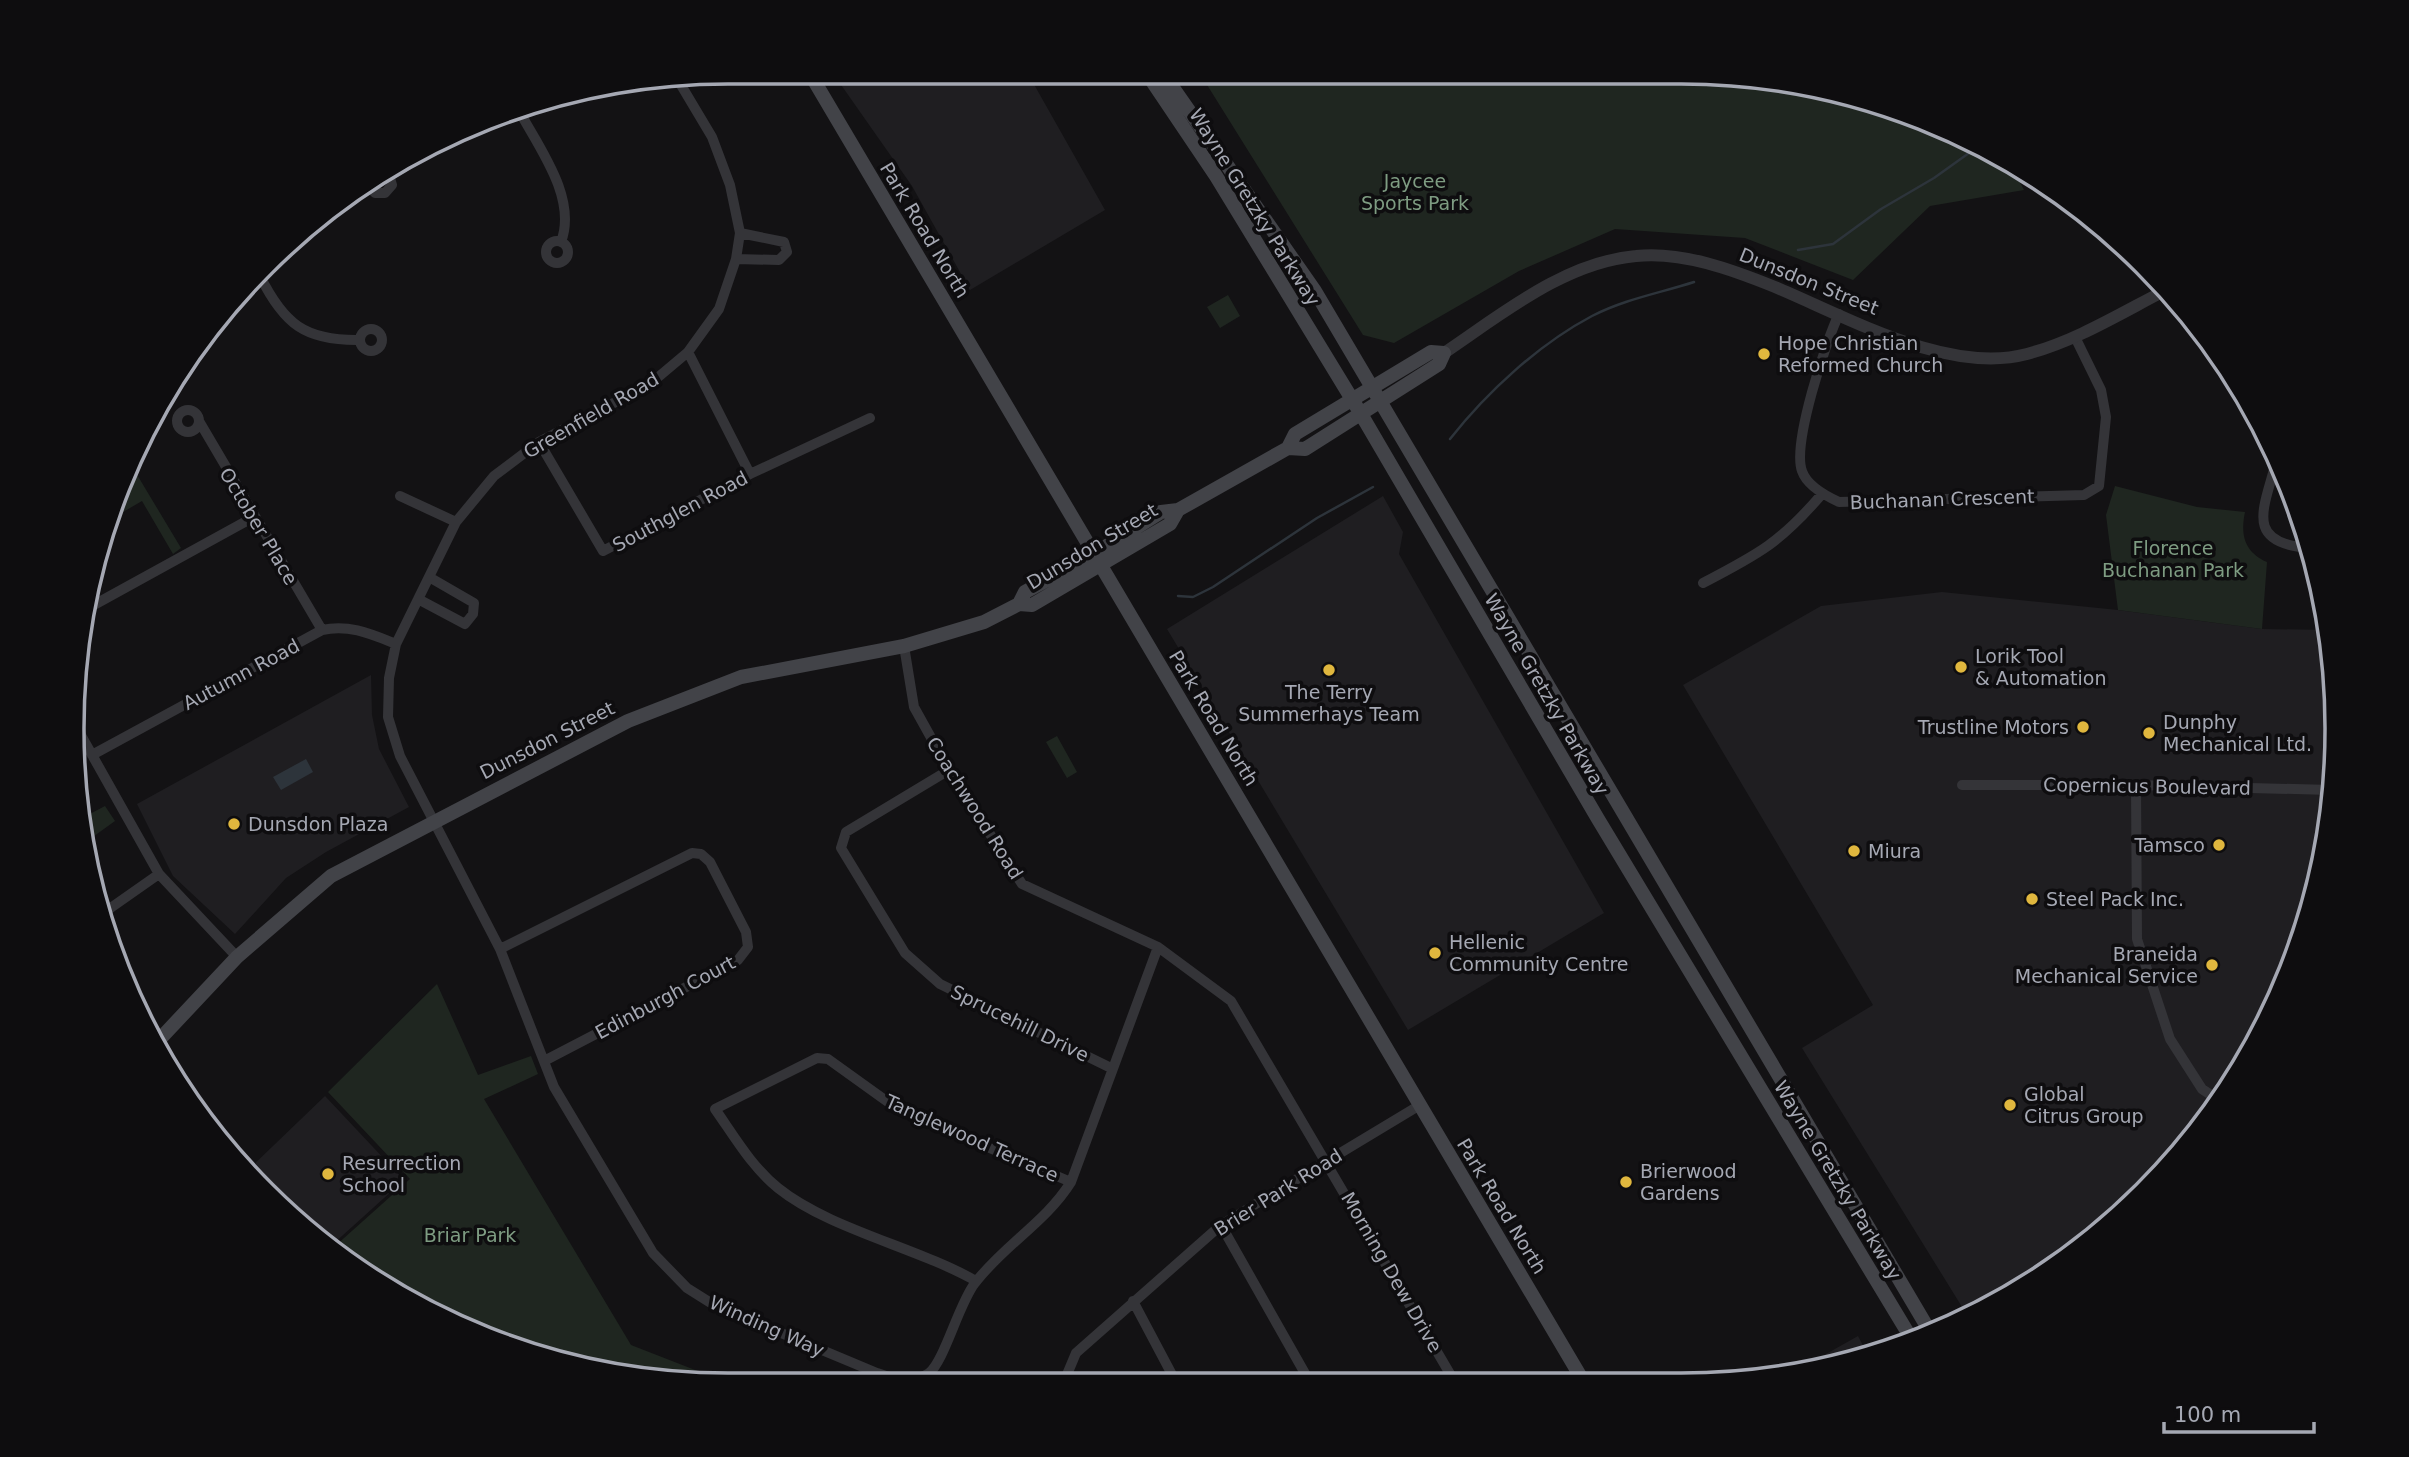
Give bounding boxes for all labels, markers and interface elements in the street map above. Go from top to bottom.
street label: Wayne Gretzky Parkway [1185,104,1325,310]
street label: Park Road North [876,158,974,302]
park label: Jaycee Sports Park [1361,170,1469,214]
street label: Dunsdon Street [1736,243,1882,319]
place label: Hope Christian Reformed Church [1778,332,1943,376]
marker: Hope Christian Reformed Church [1756,346,1772,362]
street label: Greenfield Road [520,367,662,463]
street label: October Place [215,464,303,588]
street label: Southglen Road [609,466,751,556]
street label: Buchanan Crescent [1849,485,2035,513]
street label: Dunsdon Street [1023,498,1161,594]
park label: Florence Buchanan Park [2102,537,2244,581]
street label: Wayne Gretzky Parkway [1480,590,1614,798]
street label: Autumn Road [179,634,303,714]
place label: Lorik Tool & Automation [1975,645,2107,689]
street label: Park Road North [1165,646,1263,790]
marker: Lorik Tool & Automation [1953,659,1969,675]
marker: The Terry Summerhays Team [1321,662,1337,678]
place label: The Terry Summerhays Team [1238,681,1420,725]
street label: Dunsdon Street [476,697,618,783]
place label: Dunphy Mechanical Ltd. [2163,711,2312,755]
place label: Trustline Motors [1917,716,2069,738]
marker: Trustline Motors [2075,719,2091,735]
marker: Dunphy Mechanical Ltd. [2141,725,2157,741]
street label: Coachwood Road [922,733,1028,883]
street label: Copernicus Boulevard [2043,773,2251,799]
place label: Dunsdon Plaza [248,813,388,835]
marker: Dunsdon Plaza [226,816,242,832]
place label: Tamsco [2133,834,2205,856]
marker: Tamsco [2211,837,2227,853]
place label: Miura [1868,840,1921,862]
marker: Miura [1846,843,1862,859]
place label: Steel Pack Inc. [2046,888,2184,910]
marker: Steel Pack Inc. [2024,891,2040,907]
place label: Hellenic Community Centre [1449,931,1629,975]
place label: Braneida Mechanical Service [2015,943,2198,987]
marker: Hellenic Community Centre [1427,945,1443,961]
street label: Edinburgh Court [591,951,739,1043]
marker: Braneida Mechanical Service [2204,957,2220,973]
street label: Sprucehill Drive [947,980,1093,1066]
street label: Wayne Gretzky Parkway [1770,1076,1906,1284]
place label: Global Citrus Group [2024,1083,2144,1127]
street label: Tanglewood Terrace [881,1089,1062,1186]
marker: Global Citrus Group [2002,1097,2018,1113]
street label: Park Road North [1453,1134,1551,1278]
street label: Brier Park Road [1210,1144,1346,1240]
place label: Resurrection School [342,1152,461,1196]
place label: Brierwood Gardens [1640,1160,1736,1204]
marker: Resurrection School [320,1166,336,1182]
marker: Brierwood Gardens [1618,1174,1634,1190]
street label: Morning Dew Drive [1337,1188,1447,1356]
park label: Briar Park [424,1224,516,1246]
street label: Winding Way [706,1291,828,1361]
scale bar [2164,1390,2314,1434]
text: 100 m [2174,1403,2241,1427]

